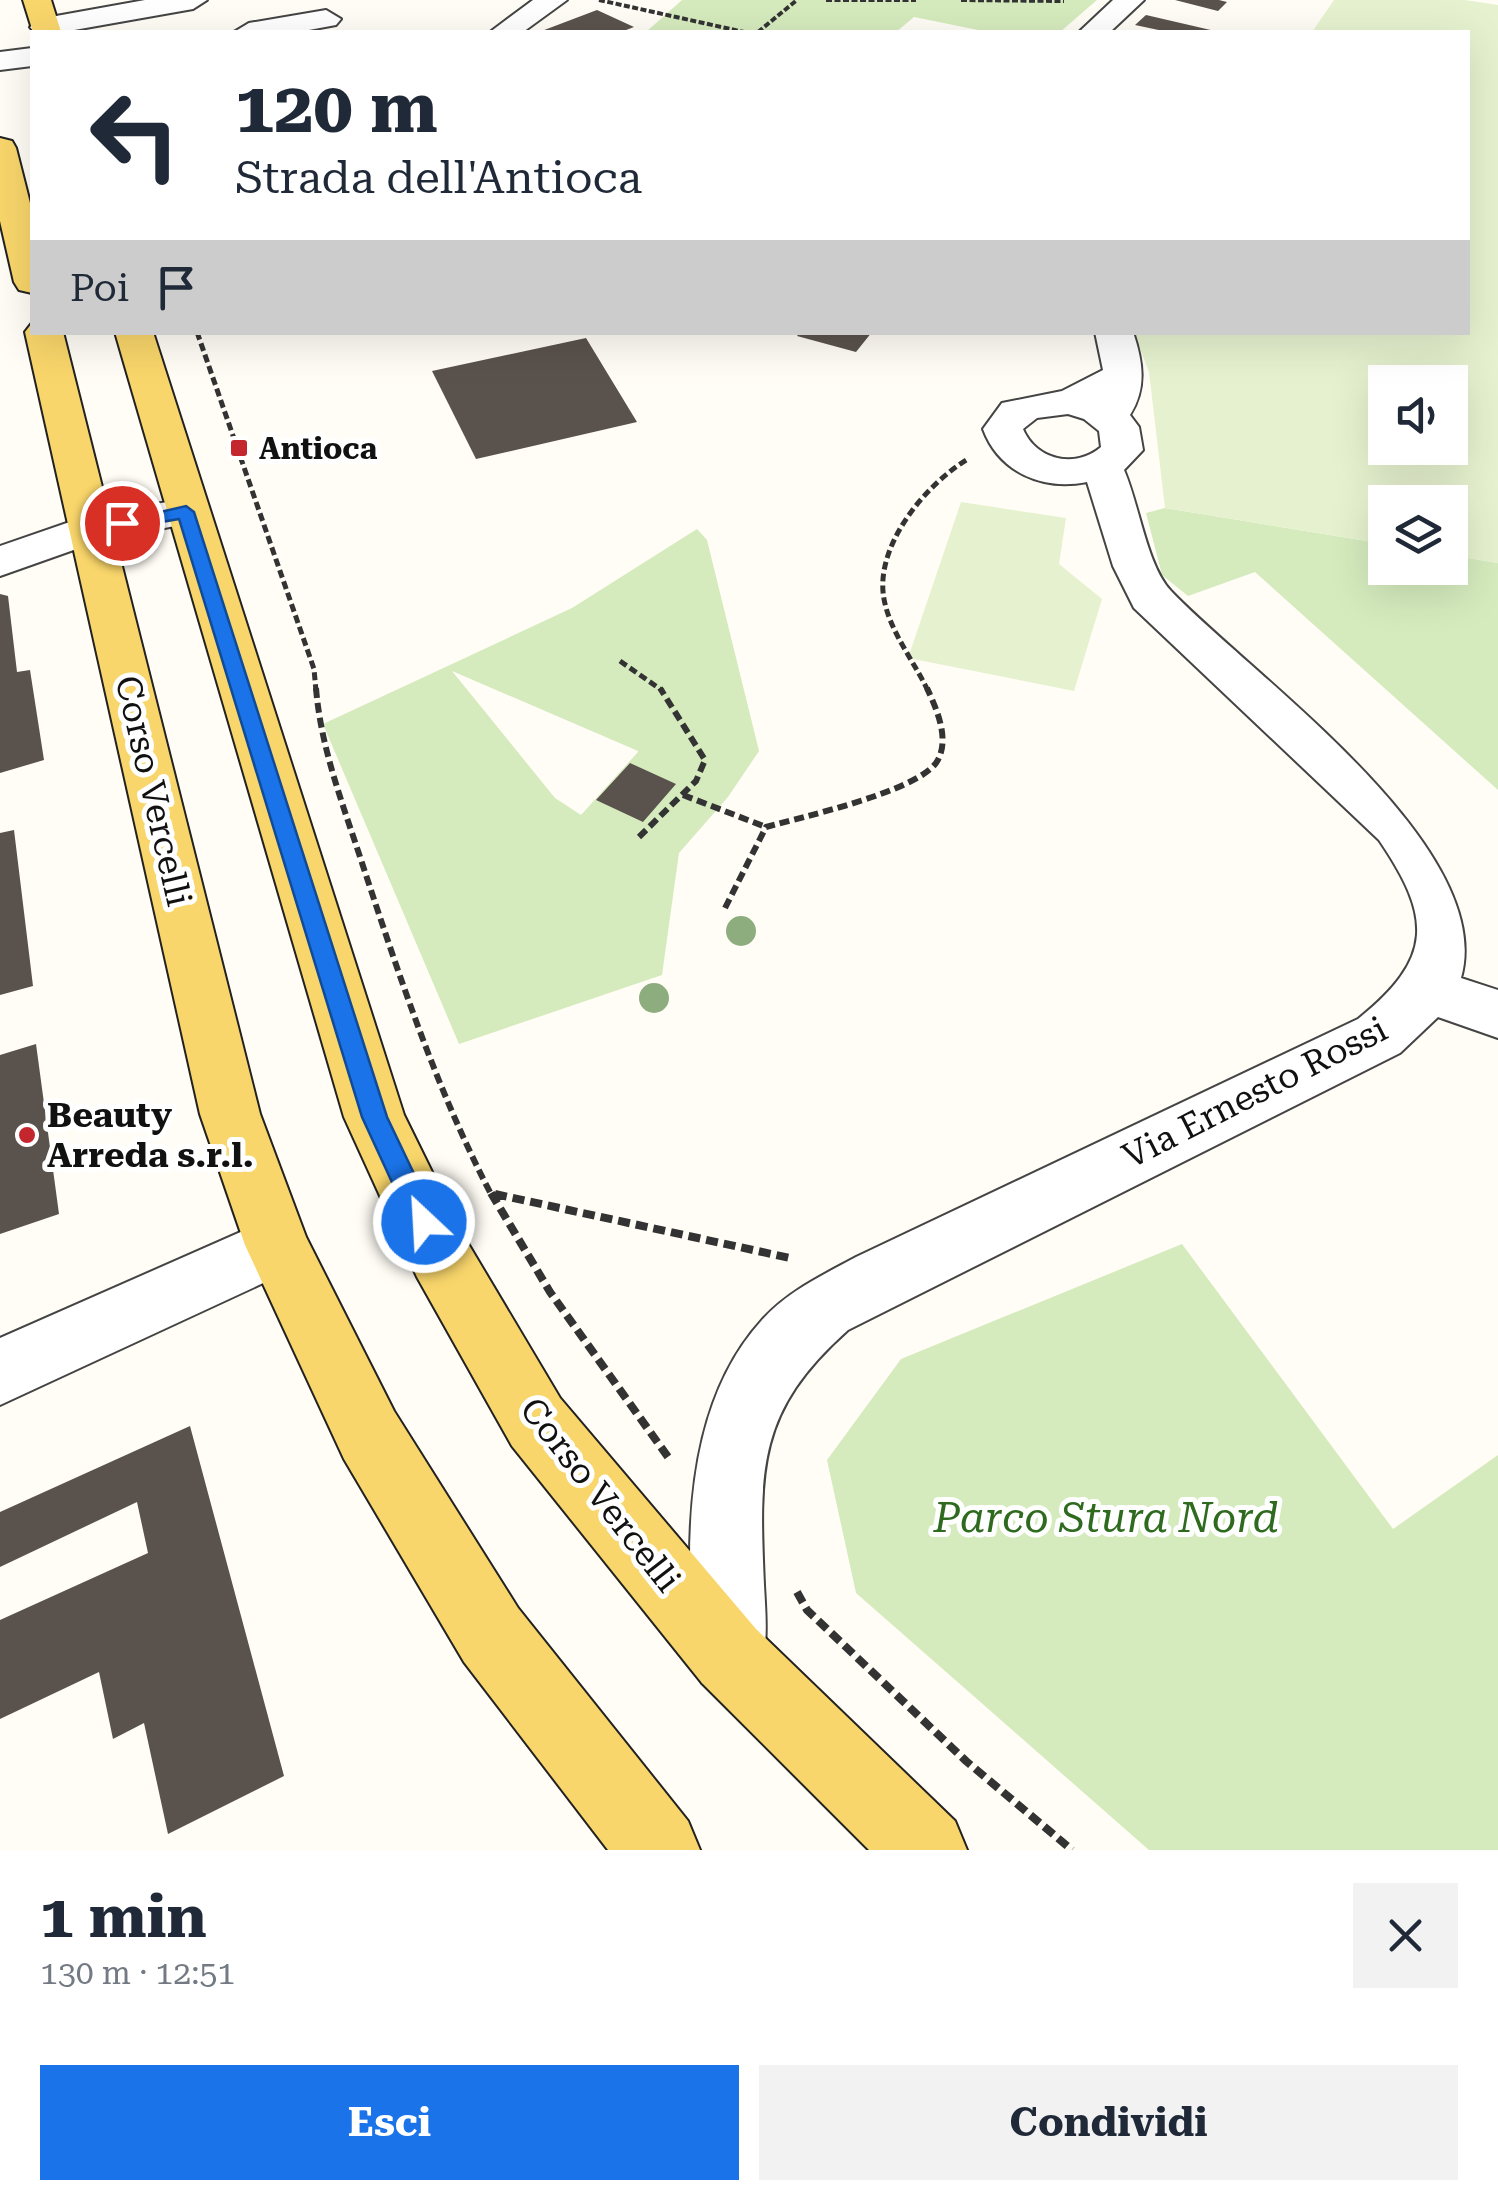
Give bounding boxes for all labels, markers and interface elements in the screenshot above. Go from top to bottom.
text: 120 m [235,67,438,149]
icon: left [70,70,200,200]
text: Strada dell'Antioca [235,151,642,204]
icon: arrive [149,260,204,315]
text: Poi [70,266,129,310]
map controls [1368,365,1468,585]
button: sound [1368,365,1468,465]
place label: Antioca [259,431,378,466]
marker: Antioca [228,437,250,459]
pin [80,481,165,566]
button: layers [1368,485,1468,585]
icon: arrive [95,496,150,551]
street label: Corso Vercelli [107,672,199,910]
street label: Via Ernesto Rossi [1116,1009,1394,1177]
place label: Beauty Arreda s.r.l. [47,1095,254,1176]
marker: Beauty Arreda s.r.l. [16,1124,38,1146]
position arrow [372,1170,476,1274]
street label: Corso Vercelli [512,1390,688,1600]
park label: Parco Stura Nord [932,1493,1279,1542]
text: 1 min [40,1881,207,1952]
button: close [1353,1883,1458,1988]
text: 130 m · 12:51 [40,1954,235,1992]
button: Esci [40,2065,739,2180]
button: Condividi [759,2065,1458,2180]

